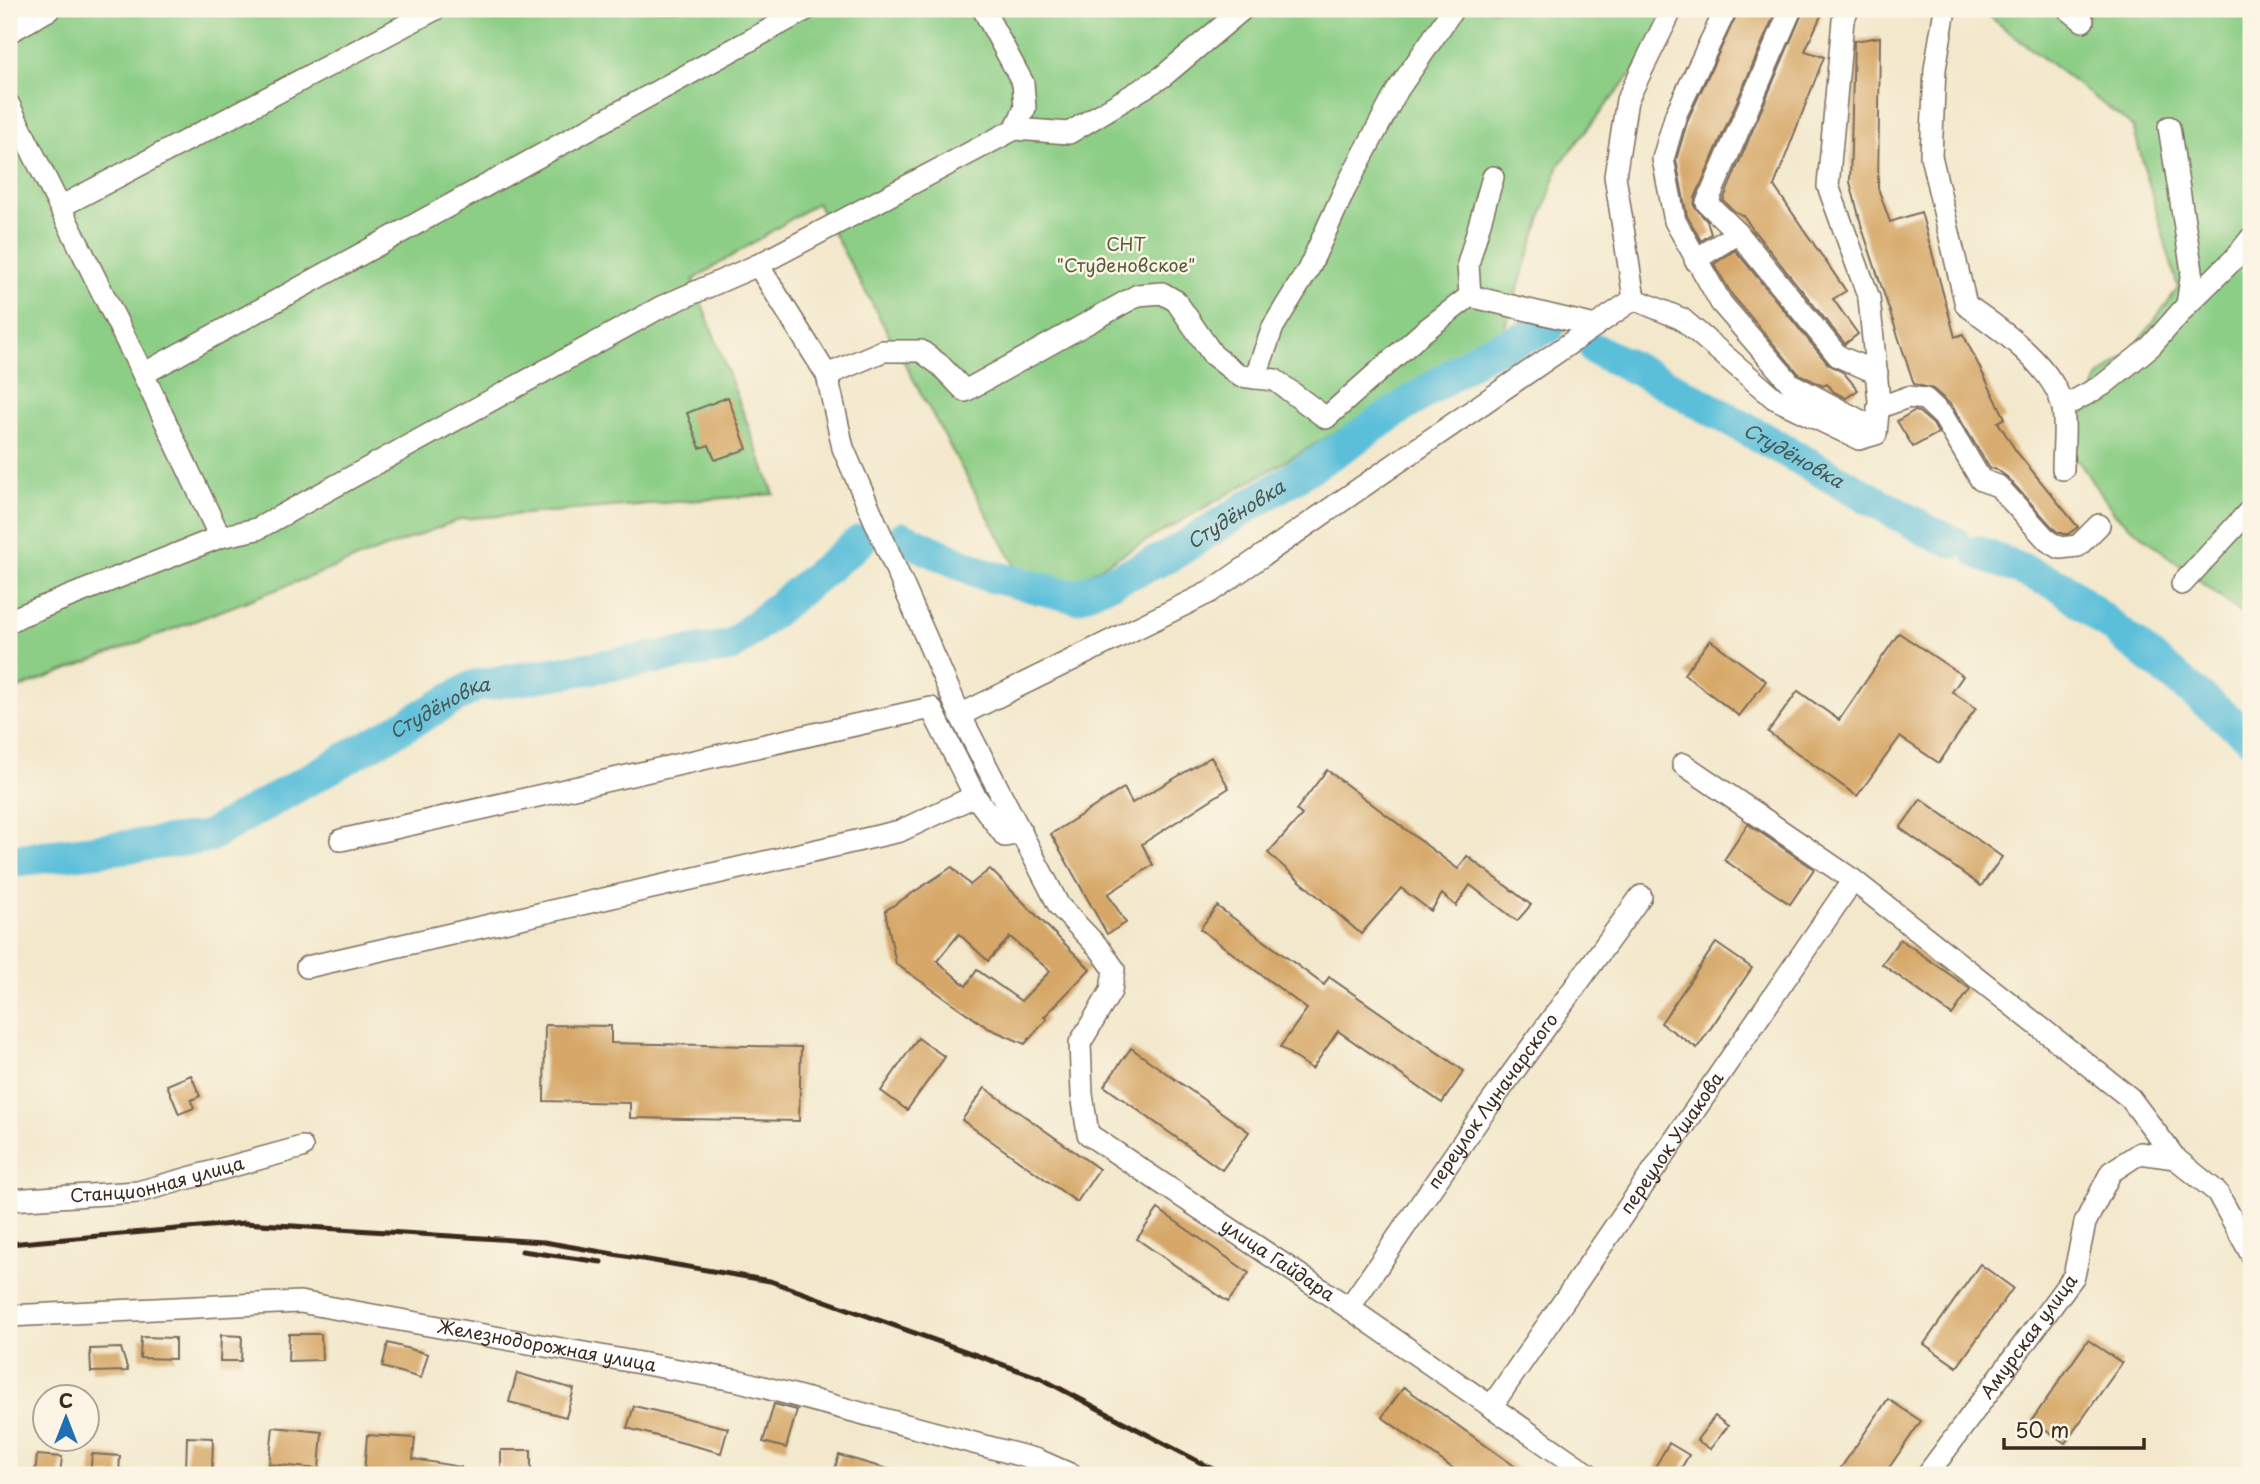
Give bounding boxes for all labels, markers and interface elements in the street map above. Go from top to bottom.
park label: СНТ "Студеновское" [1057,230,1195,278]
water label: Студёновка [1739,415,1850,495]
water label: Студёновка [1181,471,1291,555]
water label: Студёновка [383,669,493,745]
street label: переулок Луначарского [1420,1007,1564,1194]
street label: переулок Ушакова [1612,1065,1730,1219]
street label: Станционная улица [69,1148,248,1208]
street label: улица Гайдара [1216,1211,1341,1307]
street label: Амурская улица [1973,1267,2084,1404]
street label: Железнодорожная улица [435,1312,659,1378]
north arrow [32,1382,102,1452]
text: С [59,1386,73,1414]
scale bar [2004,1407,2144,1451]
text: 50 m [2015,1413,2069,1445]

